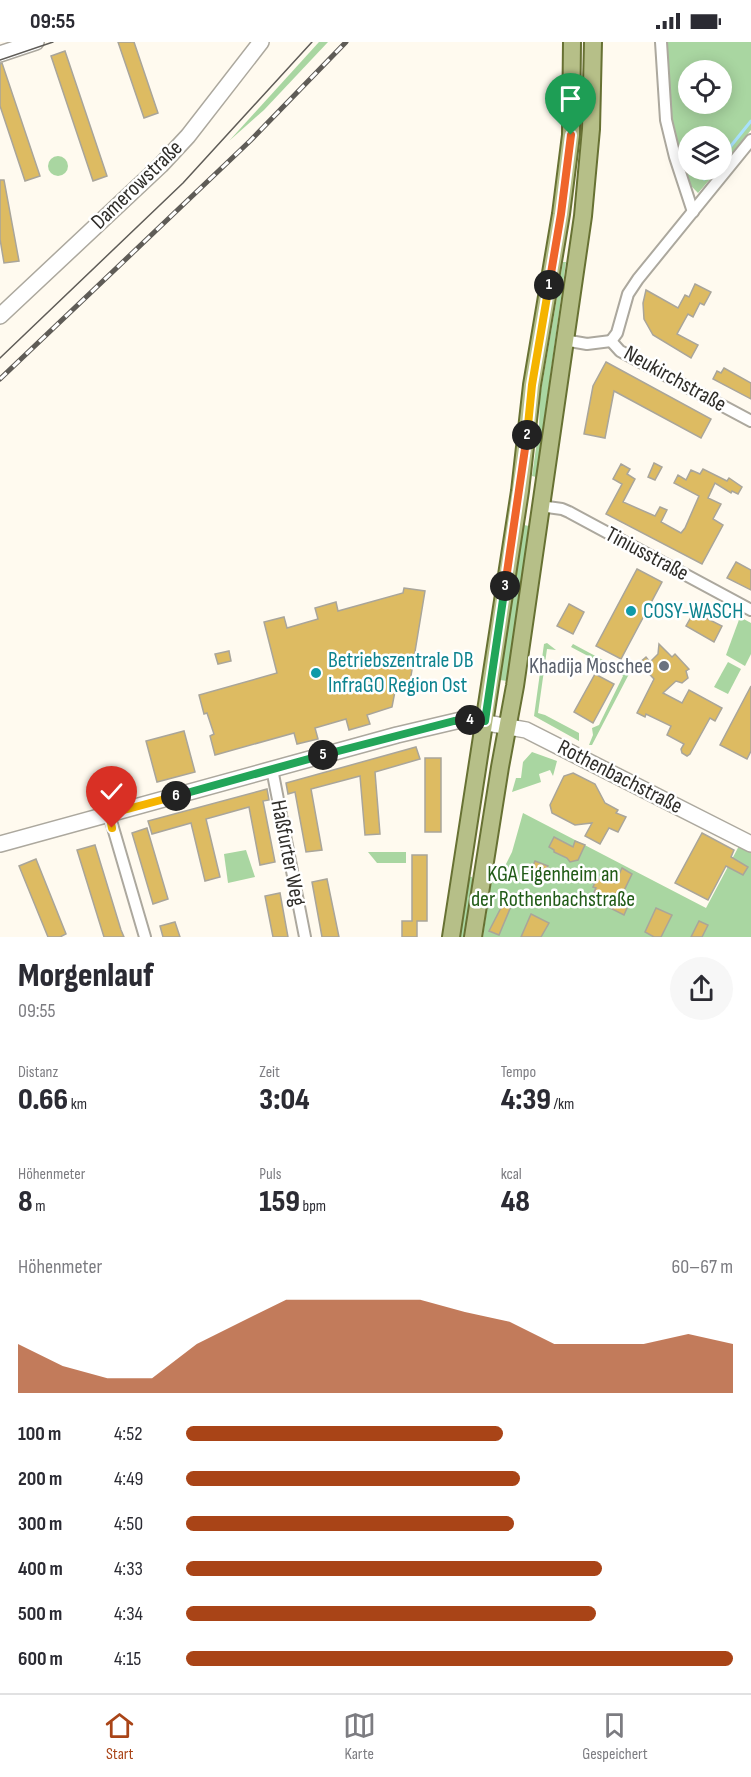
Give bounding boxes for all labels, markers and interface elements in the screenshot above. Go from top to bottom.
text: 09:55 [30,8,75,35]
map controls [678,60,732,180]
button: locate [678,60,732,114]
pin [545,73,596,135]
icon: arrive [554,82,587,115]
button: layers [678,126,732,180]
street label: Damerowstraße [86,135,188,235]
pin: 1 [534,270,564,300]
text: 1 [546,275,552,294]
street label: Neukirchstraße [619,340,731,418]
pin: 2 [512,420,542,450]
text: 2 [523,425,531,444]
street label: Tiniusstraße [601,521,693,587]
pin: 3 [490,571,520,601]
text: 3 [501,576,509,595]
place label: COSY-WASCH [643,598,743,625]
marker: COSY-WASCH [624,604,638,618]
place label: Betriebszentrale DB InfraGO Region Ost [328,647,473,699]
place label: Khadija Moschee [529,653,652,680]
marker: Khadija Moschee [657,659,671,673]
marker: Betriebszentrale DB InfraGO Region Ost [309,666,323,680]
pin: 4 [455,705,485,735]
text: 4 [466,710,474,729]
street label: Rothenbachstraße [553,734,687,820]
pin: 5 [308,740,338,770]
text: 5 [319,745,327,764]
pin [86,766,137,828]
icon: check [95,775,128,808]
pin: 6 [161,781,191,811]
text: 6 [172,786,180,805]
street label: Haßfurter Weg [264,798,312,909]
park label: KGA Eigenheim an der Rothenbachstraße [471,861,635,913]
text: Morgenlauf [18,956,154,996]
button: share [670,957,733,1020]
text: 09:55 [18,999,56,1023]
text: Distanz [18,1063,58,1082]
text: Zeit [259,1063,280,1082]
text: Tempo [501,1063,536,1082]
text: 0.66 [18,1082,68,1118]
text: 3:04 [259,1082,310,1118]
text: 4:39 [501,1082,551,1118]
text: km [68,1095,87,1114]
text: /km [551,1095,574,1114]
text: Höhenmeter [18,1165,85,1184]
text: Puls [259,1165,282,1184]
text: kcal [501,1165,522,1184]
text: 8 [18,1184,33,1220]
text: 159 [259,1184,300,1220]
text: 48 [501,1184,530,1220]
text: m [33,1197,45,1216]
text: bpm [300,1197,326,1216]
text: Höhenmeter [18,1255,102,1279]
text: 60–67 m [671,1255,733,1279]
text: 100 m [18,1422,61,1446]
text: 4:52 [114,1422,142,1446]
text: 200 m [18,1467,62,1491]
text: 4:49 [114,1467,143,1491]
text: 300 m [18,1512,62,1536]
text: 4:50 [114,1512,143,1536]
text: 400 m [18,1557,63,1581]
text: 4:33 [114,1557,143,1581]
text: 500 m [18,1602,62,1626]
text: 4:34 [114,1602,143,1626]
text: 600 m [18,1647,63,1671]
text: 4:15 [114,1647,141,1671]
tab: Start [103,1709,136,1764]
tab: Karte [343,1709,376,1764]
tab: Gespeichert [582,1709,648,1764]

